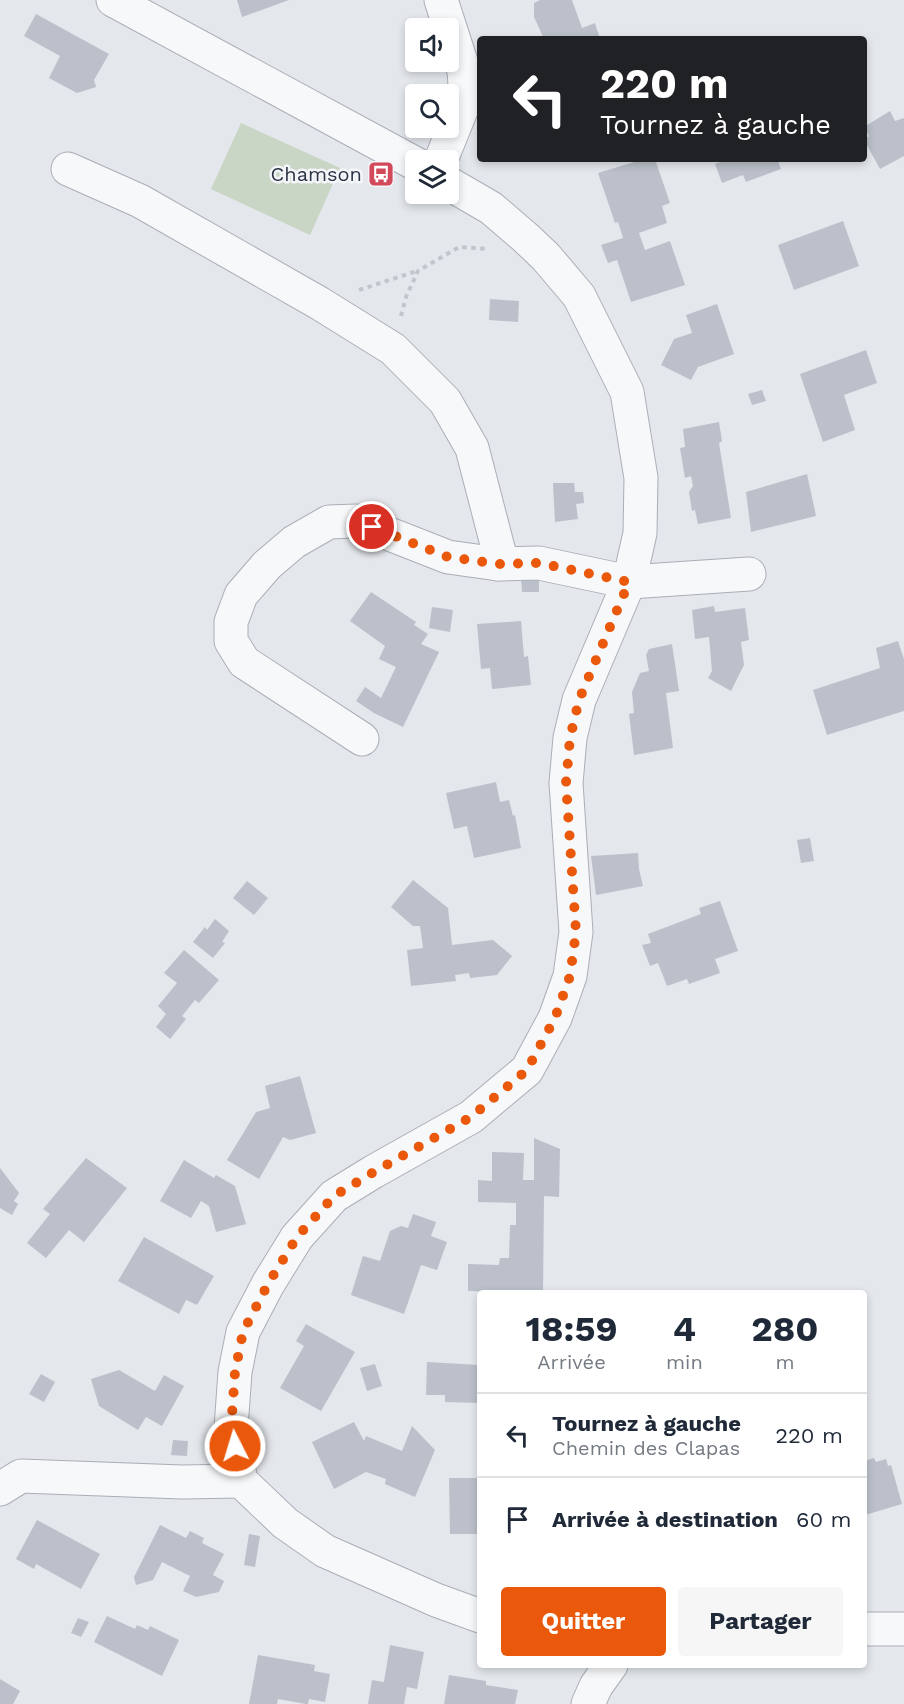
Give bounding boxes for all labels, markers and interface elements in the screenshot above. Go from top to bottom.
map controls [405,18,459,204]
button: sound [405,18,459,72]
text: 220 m [600,59,729,108]
icon: left [501,60,579,138]
button: search [405,84,459,138]
text: Tournez à gauche [600,109,831,141]
button: layers [405,150,459,204]
bus stop icon: Chamson [366,159,396,189]
place label: Chamson [271,162,362,186]
pin [346,501,397,552]
icon: arrive [355,510,388,543]
text: 18:59 [525,1308,618,1350]
text: 4 [673,1308,696,1350]
text: 280 [751,1308,819,1350]
text: Arrivée [537,1350,606,1374]
text: min [666,1350,703,1374]
text: m [775,1350,794,1374]
text: Tournez à gauche [552,1411,741,1436]
position arrow [203,1414,267,1478]
icon: left [501,1419,534,1452]
text: 220 m [775,1423,843,1448]
text: Chemin des Clapas [552,1436,740,1460]
icon: arrive [501,1503,534,1536]
text: Arrivée à destination [552,1507,778,1532]
text: 60 m [796,1507,852,1532]
button: Quitter [501,1587,666,1656]
button: Partager [678,1587,843,1656]

